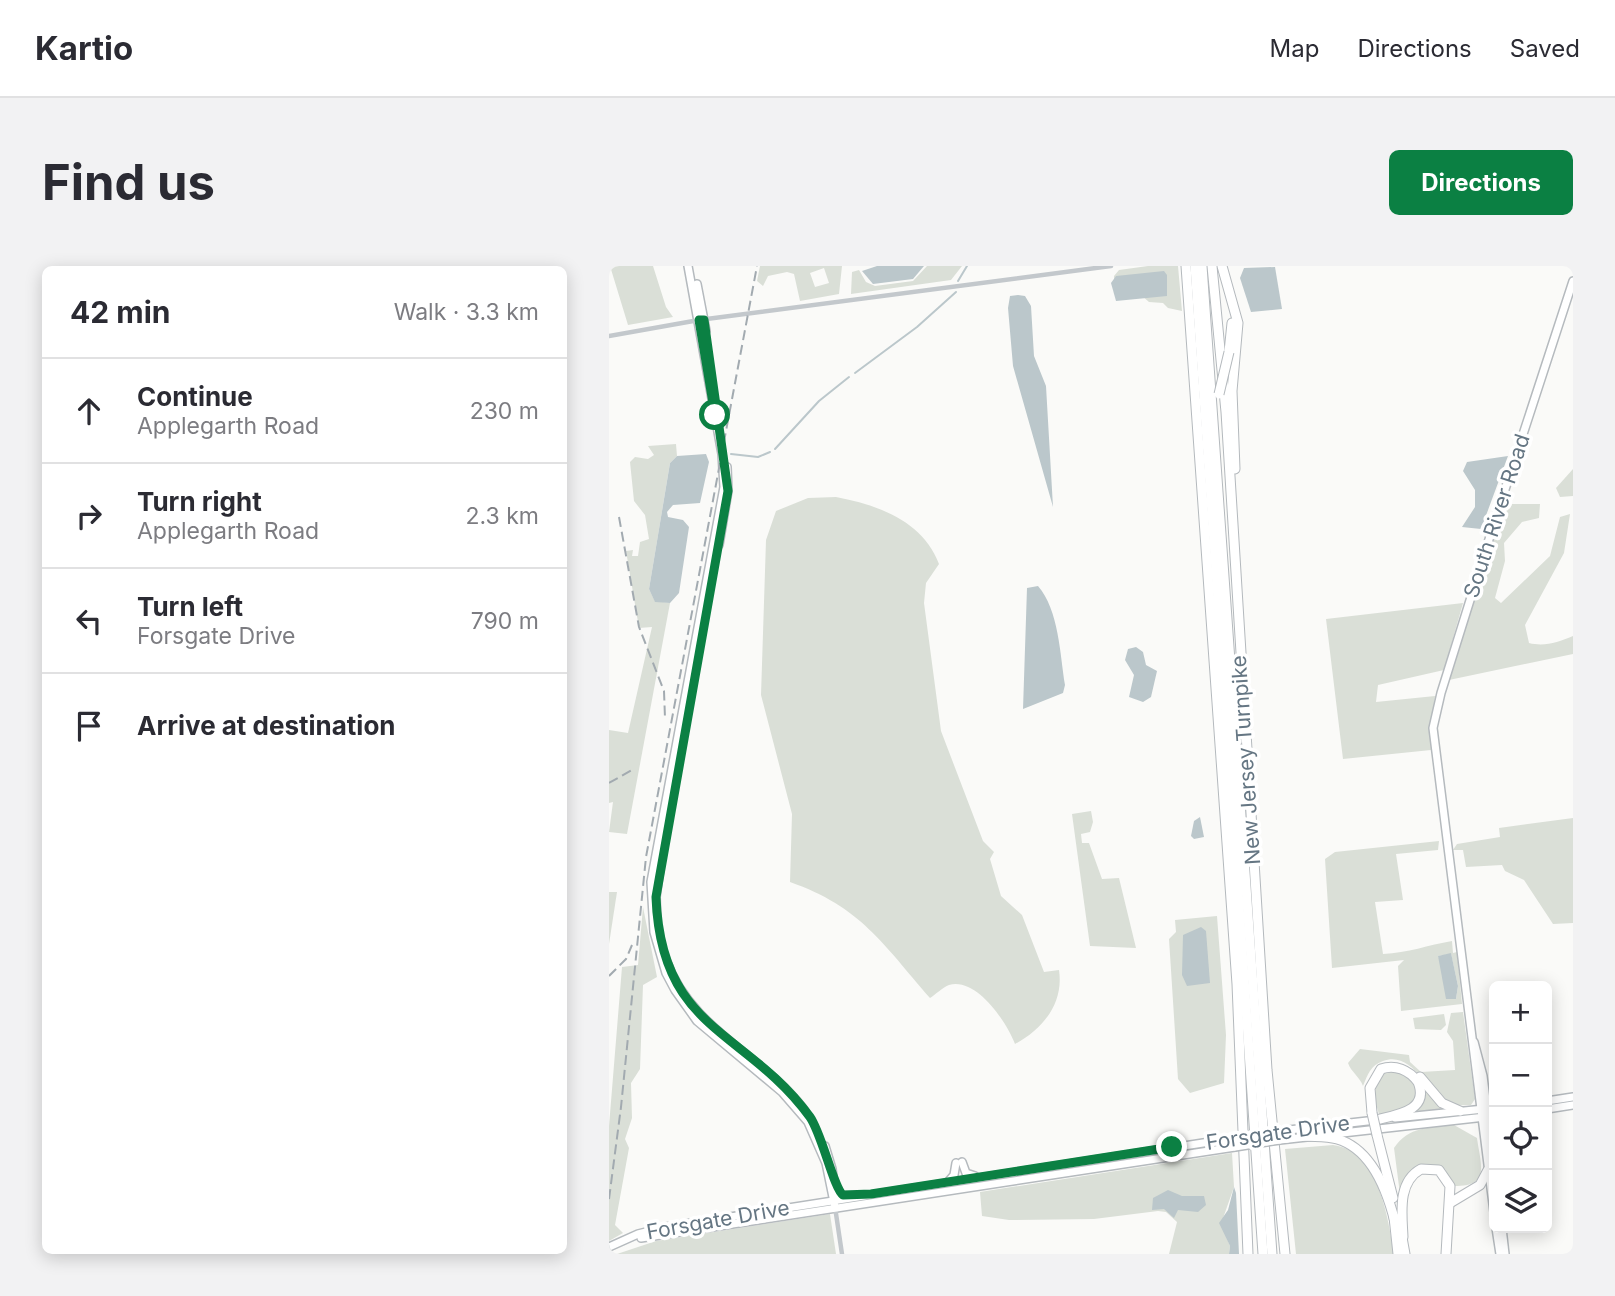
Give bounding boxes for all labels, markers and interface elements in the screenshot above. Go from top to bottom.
text: Kartio [35,28,133,68]
text: Map [1270,34,1319,63]
text: Directions [1357,34,1472,63]
text: Saved [1510,34,1580,63]
button: Directions [1389,150,1573,215]
text: Find us [42,153,215,212]
text: 42 min [70,294,170,330]
text: Walk · 3.3 km [394,298,539,326]
text: Continue [137,381,253,412]
icon: ahead [70,392,108,430]
text: 230 m [470,397,539,425]
route start [699,399,730,430]
text: Applegarth Road [137,412,319,440]
street label: South River Road [1458,431,1535,601]
text: Turn right [137,486,262,517]
icon: right [70,497,108,535]
text: 2.3 km [466,502,539,530]
text: Applegarth Road [137,517,319,545]
text: Turn left [137,591,243,622]
icon: left [70,602,108,640]
text: 790 m [471,607,539,635]
text: Forsgate Drive [137,622,296,650]
street label: New Jersey Turnpike [1226,654,1265,866]
icon: arrive [70,707,108,745]
text: Arrive at destination [137,710,396,741]
map controls [1489,981,1552,1233]
button: + [1489,981,1552,1044]
button: − [1489,1044,1552,1107]
button: locate [1489,1107,1552,1170]
street label: Forsgate Drive [1205,1110,1351,1155]
route end [1156,1131,1187,1162]
button: layers [1489,1170,1552,1233]
street label: Forsgate Drive [644,1195,791,1244]

